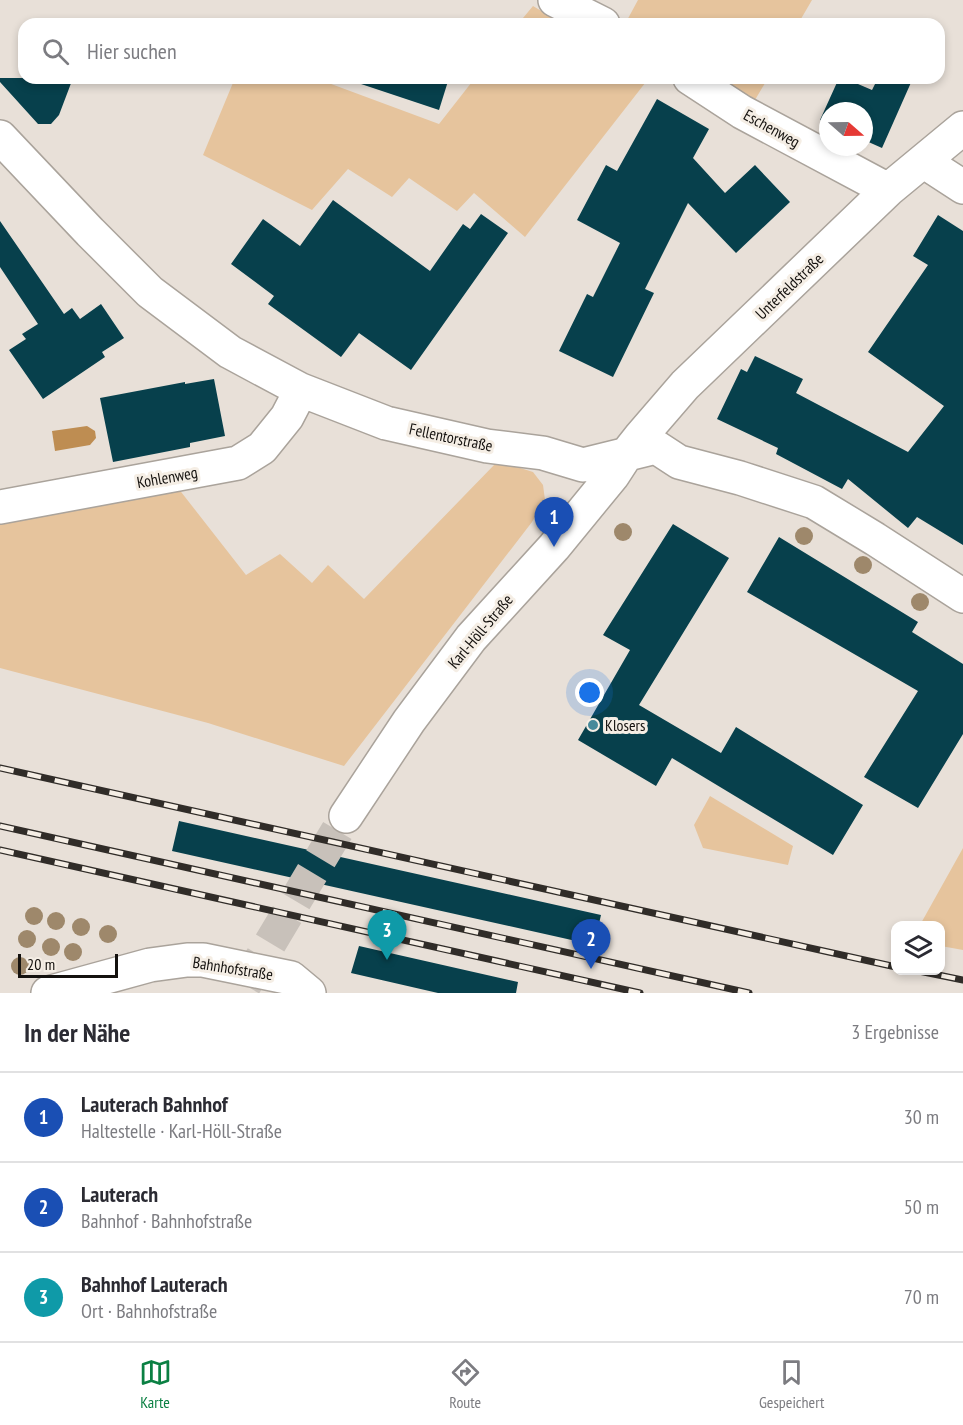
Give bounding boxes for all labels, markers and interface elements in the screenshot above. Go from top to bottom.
search box [18,18,945,84]
icon: search [39,35,72,68]
text: Hier suchen [87,37,177,65]
north arrow [819,102,873,156]
street label: Eschenweg [740,104,804,152]
street label: Unterfeldstraße [751,249,827,323]
street label: Fellentorstraße [407,418,495,456]
street label: Kohlenweg [135,462,199,492]
pin: 1 [534,498,574,547]
street label: Karl-Höll-Straße [443,590,517,672]
your location [575,678,604,707]
place label: Klosers [605,715,645,735]
marker: Klosers [586,718,600,732]
pin: 3 [368,910,406,960]
pin: 2 [572,920,610,969]
map controls [891,921,945,975]
button: layers [891,921,945,975]
scale bar [18,951,118,978]
street label: Bahnhofstraße [191,952,275,984]
text: 20 m [27,954,55,974]
text: In der Nähe [24,1016,130,1049]
text: 3 Ergebnisse [851,1019,939,1045]
text: Lauterach Bahnhof [81,1090,228,1118]
text: 1 [39,1104,48,1130]
text: 30 m [904,1104,939,1130]
text: Haltestelle · Karl-Höll-Straße [81,1118,282,1144]
text: Lauterach [81,1180,158,1208]
text: 2 [39,1194,48,1220]
text: 50 m [904,1194,939,1220]
text: Bahnhof · Bahnhofstraße [81,1208,252,1234]
text: Bahnhof Lauterach [81,1270,228,1298]
text: 3 [39,1284,48,1310]
text: 70 m [904,1284,939,1310]
text: Ort · Bahnhofstraße [81,1298,217,1324]
tab: Karte [139,1356,172,1412]
tab: Route [449,1356,482,1412]
tab: Gespeichert [759,1356,824,1412]

